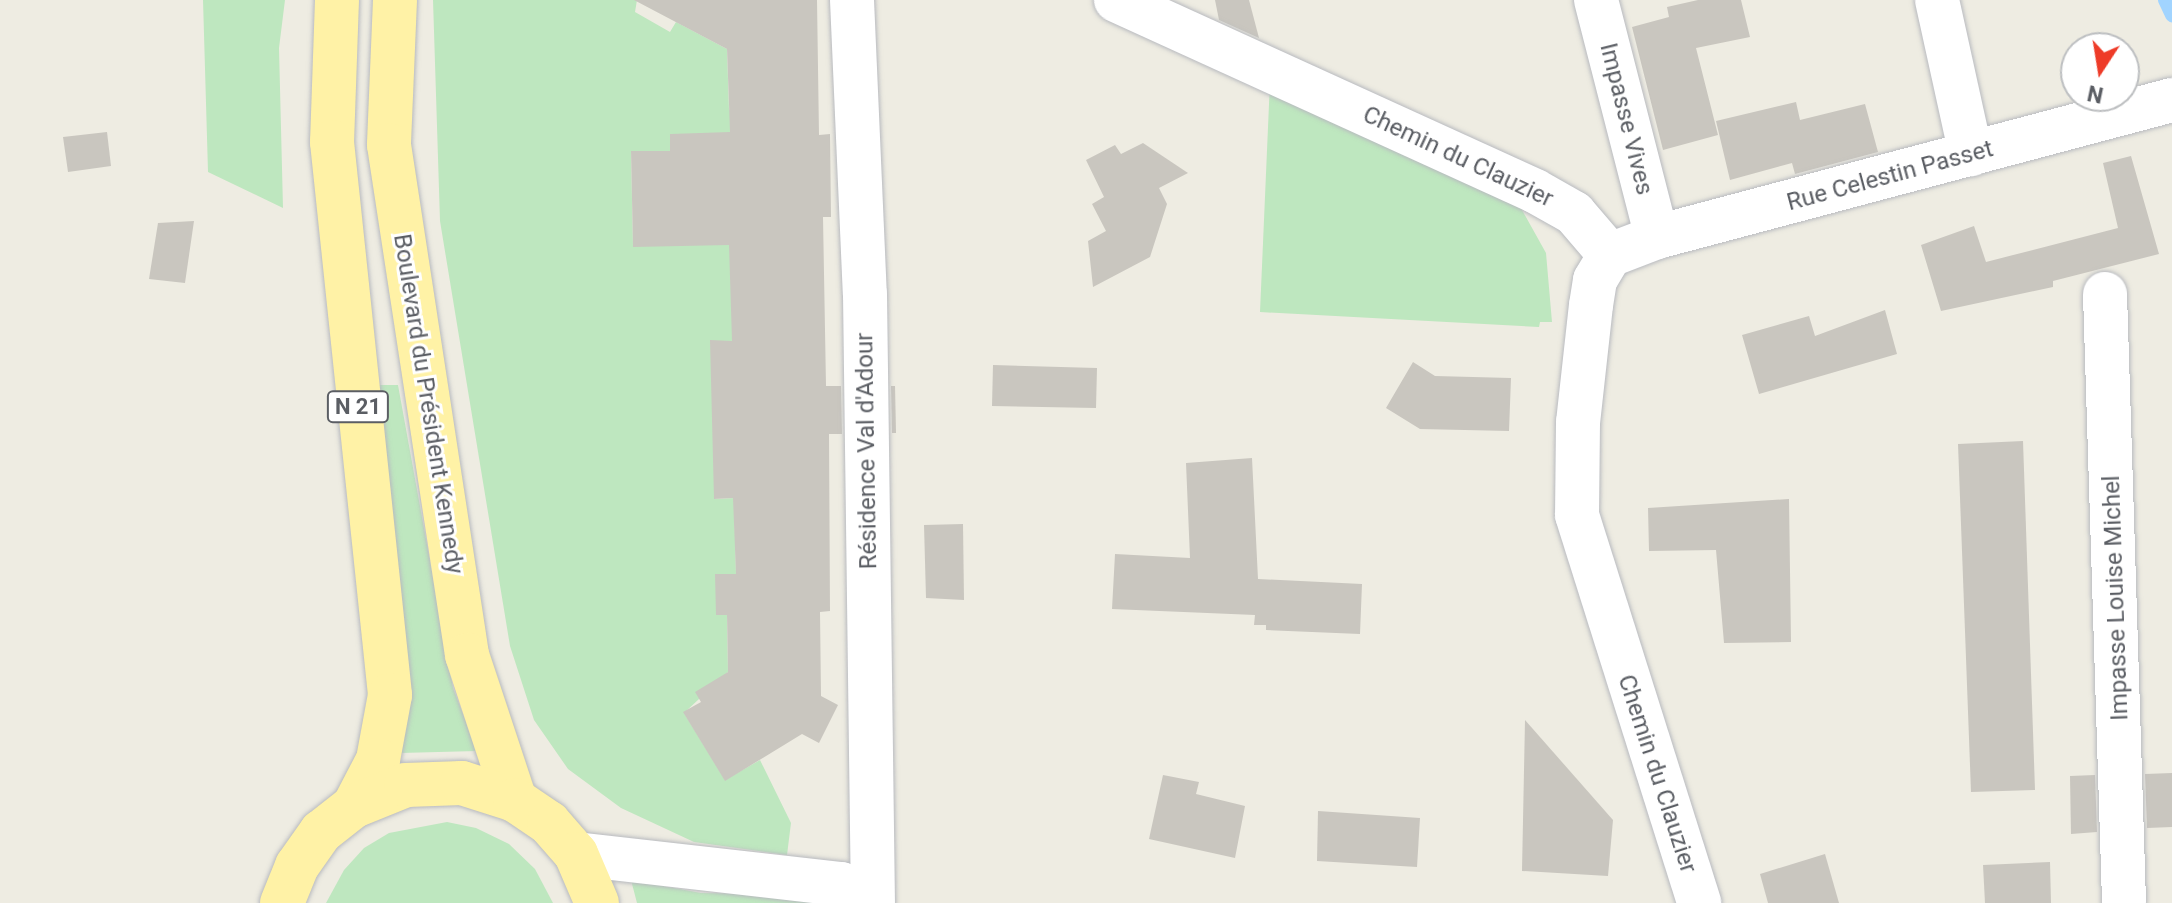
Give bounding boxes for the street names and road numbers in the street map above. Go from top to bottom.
street label: Impasse Vives [1593,40,1659,198]
street label: Chemin du Clauzier [1358,100,1558,214]
street label: Rue Celestin Passet [1784,135,1996,217]
street label: Boulevard du Président Kennedy [387,232,469,576]
street label: Résidence Val d'Adour [851,332,883,570]
road number: N 21 [326,389,390,425]
street label: Impasse Louise Michel [2097,475,2135,721]
street label: Chemin du Clauzier [1611,671,1703,877]

